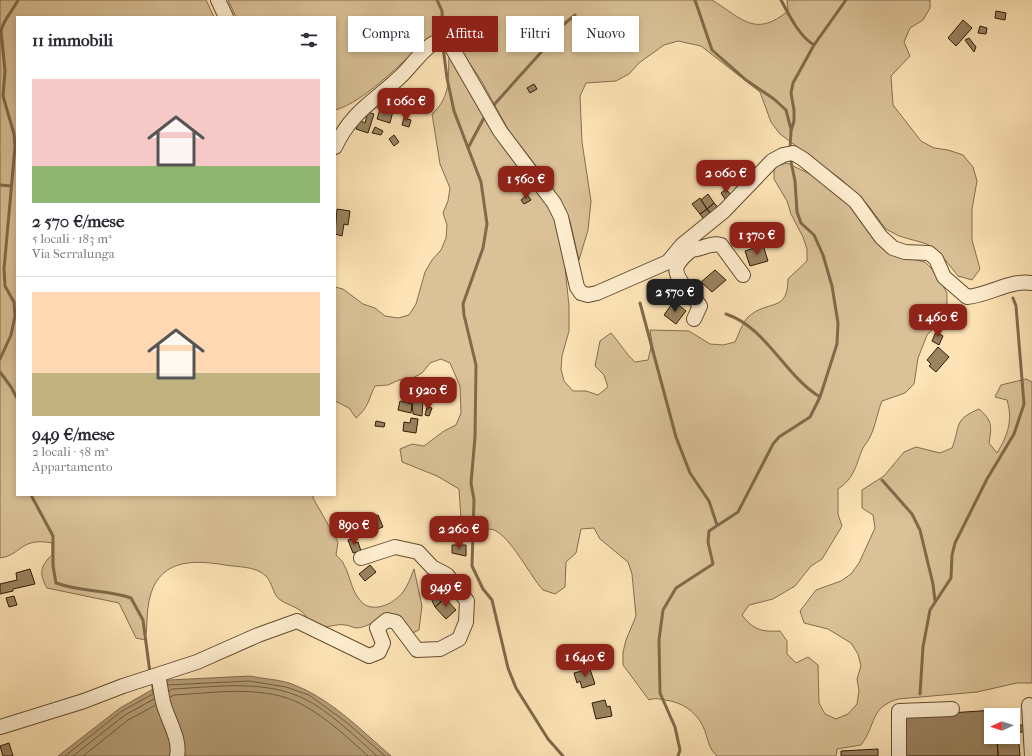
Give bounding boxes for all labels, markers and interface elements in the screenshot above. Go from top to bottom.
chip: Compra [348,16,424,52]
chip: Affitta [432,16,498,52]
chip: Filtri [506,16,564,52]
chip: Nuovo [572,16,639,52]
icon: filters [298,29,320,51]
text: 11 immobili [32,30,113,50]
pin: 1 060 € [369,88,443,122]
text: 1 060 € [386,93,426,108]
icon: home [140,105,212,177]
pin: 2 060 € [689,160,763,194]
text: 2 060 € [705,165,747,180]
pin: 1 560 € [489,166,563,200]
text: 1 560 € [507,171,545,186]
text: 2 570 €/mese [32,211,124,231]
pin: 1 370 € [720,222,794,256]
text: 1 370 € [739,227,775,242]
text: 5 locali · 183 m² [32,231,112,246]
text: Via Serralunga [32,246,115,261]
pin: 2 570 € [638,279,712,313]
text: 2 570 € [656,284,695,299]
pin: 1 460 € [901,304,975,338]
text: 1 460 € [918,309,958,324]
icon: home [140,318,212,390]
pin: 1 920 € [391,377,465,411]
text: 1 920 € [409,382,447,397]
text: 949 €/mese [32,424,115,444]
text: 2 locali · 58 m² [32,444,108,459]
text: Appartamento [32,459,113,474]
pin: 890 € [326,512,382,546]
pin: 2 260 € [422,516,496,550]
text: 890 € [338,517,370,532]
text: 2 260 € [439,521,479,536]
pin: 949 € [418,574,474,608]
text: 949 € [430,579,462,594]
pin: 1 640 € [548,644,622,678]
text: 1 640 € [565,649,605,664]
north arrow [984,708,1020,744]
map controls [984,708,1020,744]

